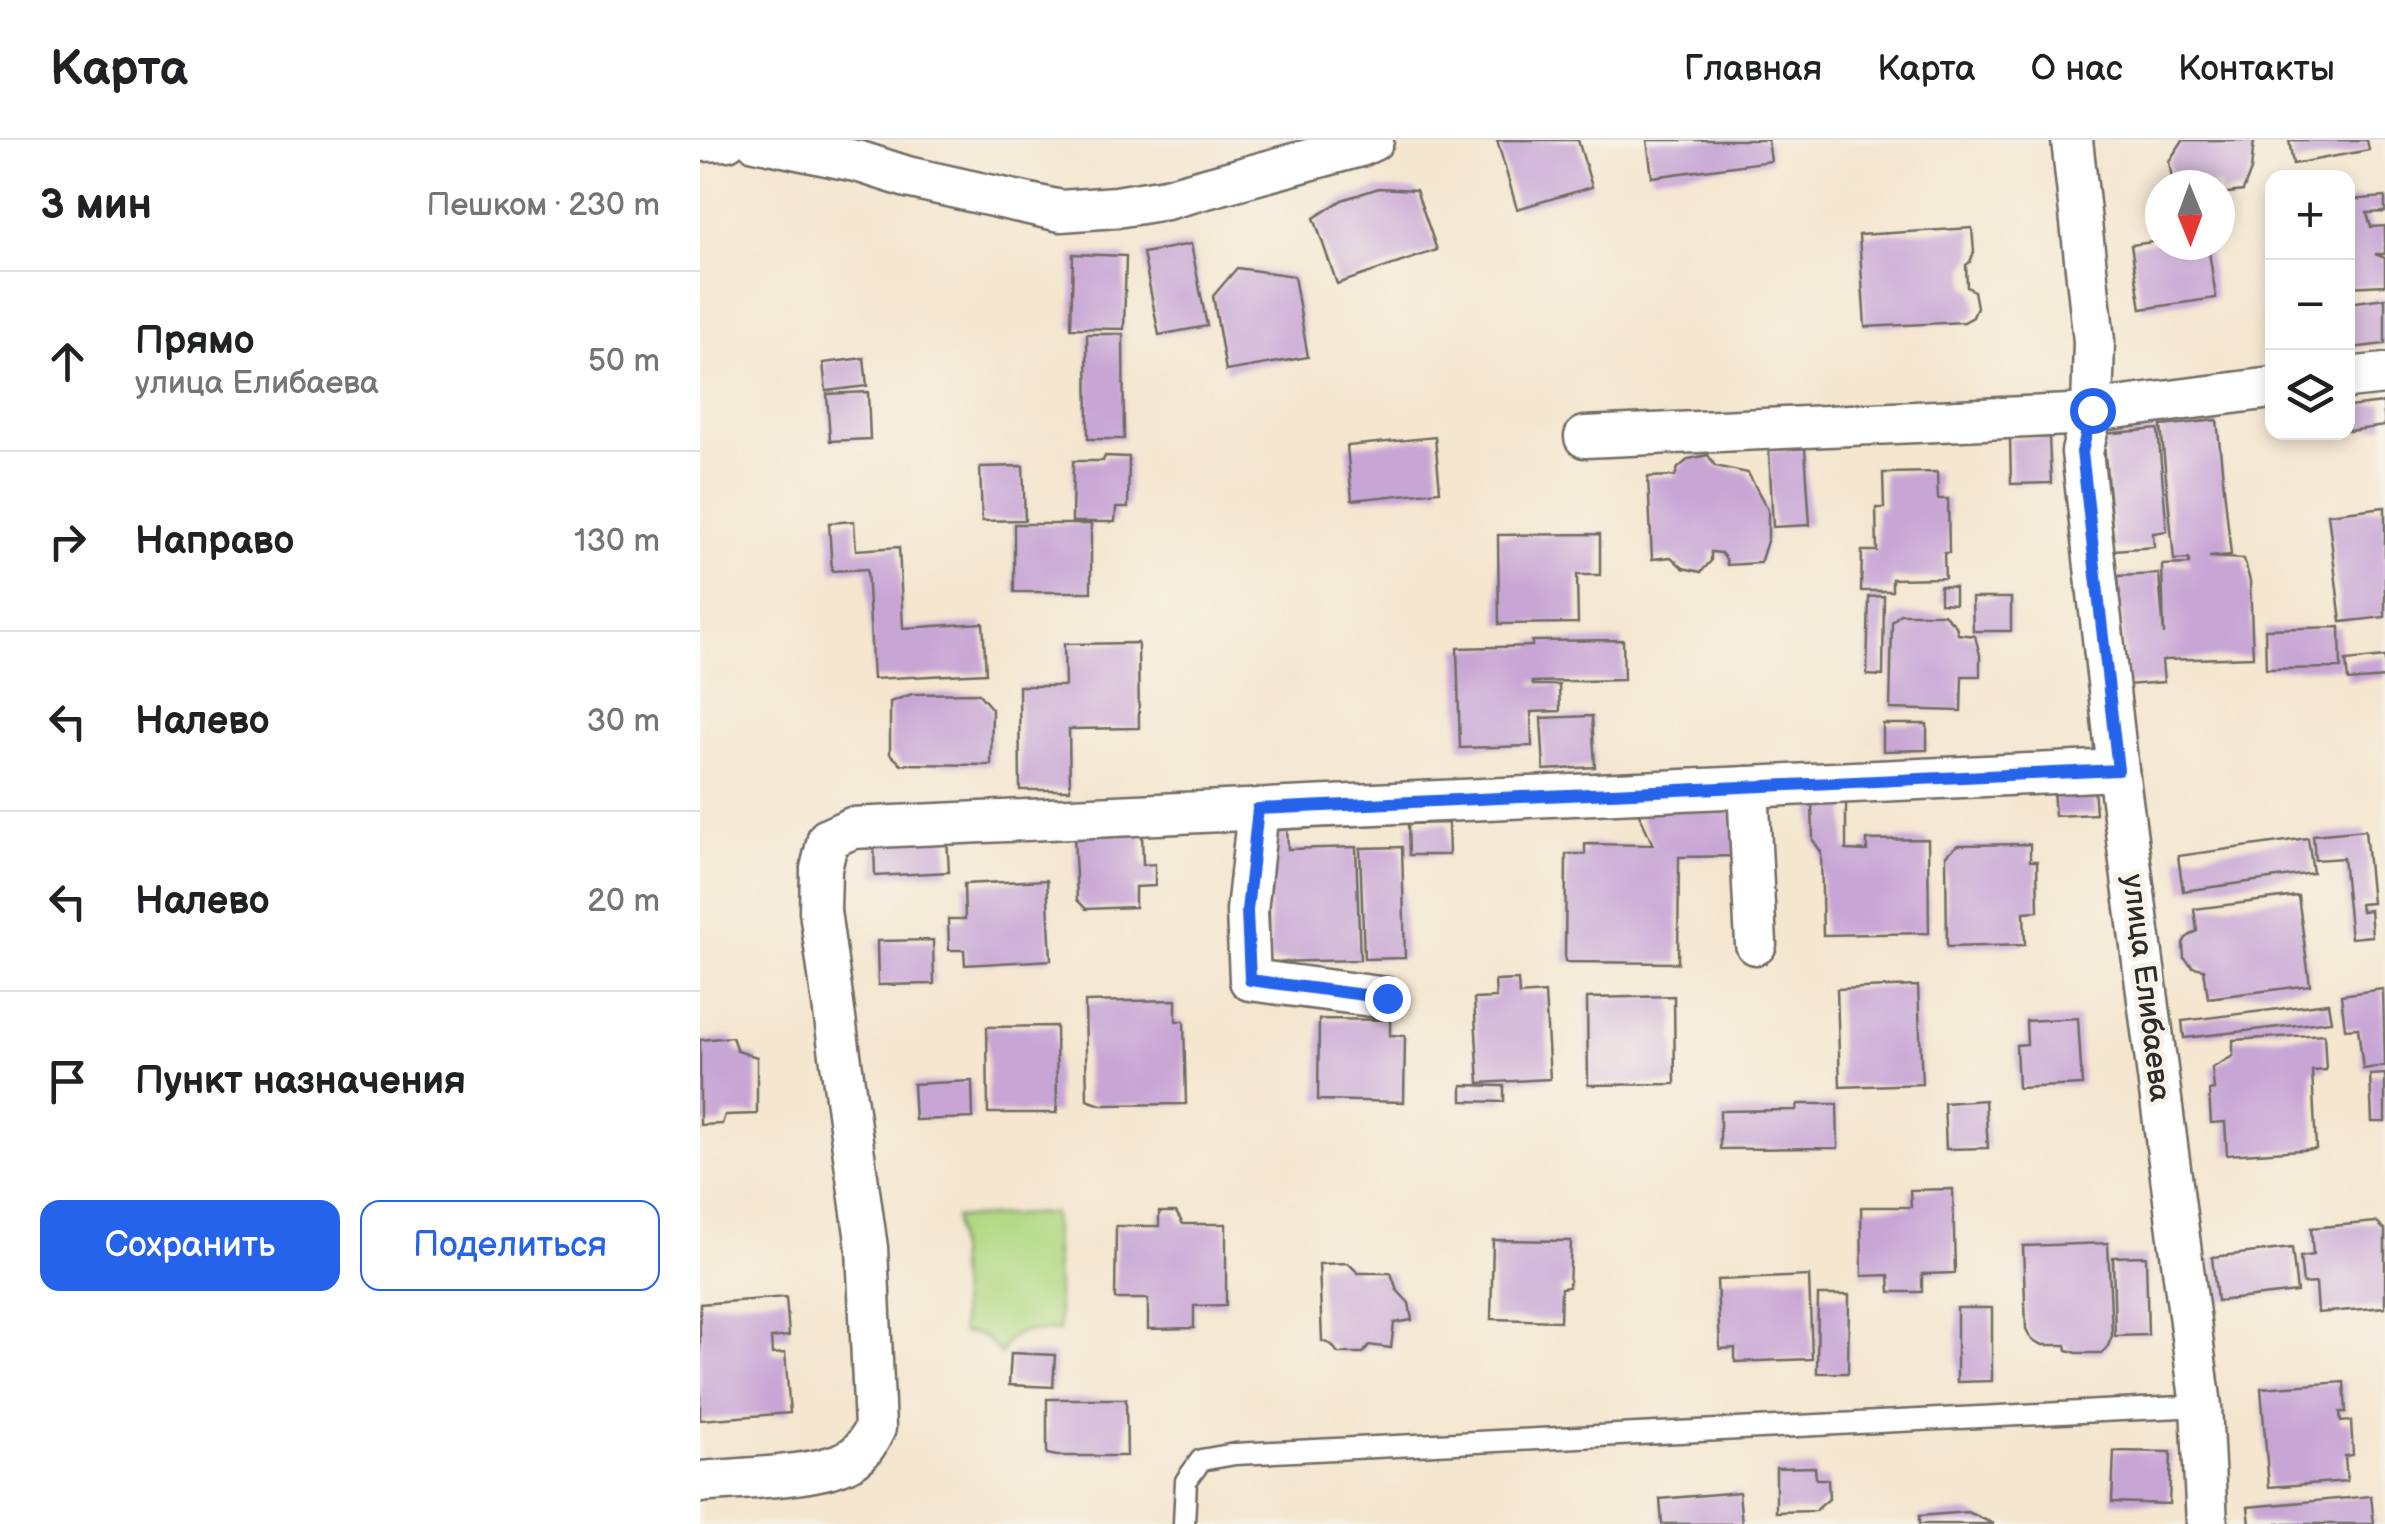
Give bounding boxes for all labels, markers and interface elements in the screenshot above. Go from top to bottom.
text: Карта [50,41,188,98]
text: Главная [1684,48,1822,91]
text: Карта [1877,48,1976,91]
text: О нас [2031,48,2123,91]
text: Контакты [2178,48,2335,91]
north arrow [2145,170,2235,260]
map controls [2265,170,2355,440]
button: + [2265,170,2355,260]
text: 3 мин [40,180,152,231]
text: Пешком · 230 m [427,186,660,225]
button: − [2265,260,2355,350]
text: Прямо [135,319,254,364]
icon: ahead [40,334,95,389]
text: 50 m [588,342,660,381]
button: layers [2265,350,2355,440]
text: улица Елибаева [135,364,379,403]
route start [2070,388,2116,434]
icon: right [40,514,95,569]
text: Направо [135,519,294,564]
text: 130 m [574,522,660,561]
icon: left [40,694,95,749]
text: Налево [135,699,270,744]
text: 30 m [586,702,660,741]
street label: улица Елибаева [2114,872,2178,1104]
icon: left [40,874,95,929]
text: Налево [135,879,270,924]
text: 20 m [587,882,660,921]
route end [1365,976,1411,1022]
icon: arrive [40,1054,95,1109]
text: Пункт назначения [135,1059,466,1104]
button: Сохранить [40,1200,340,1291]
button: Поделиться [360,1200,660,1291]

